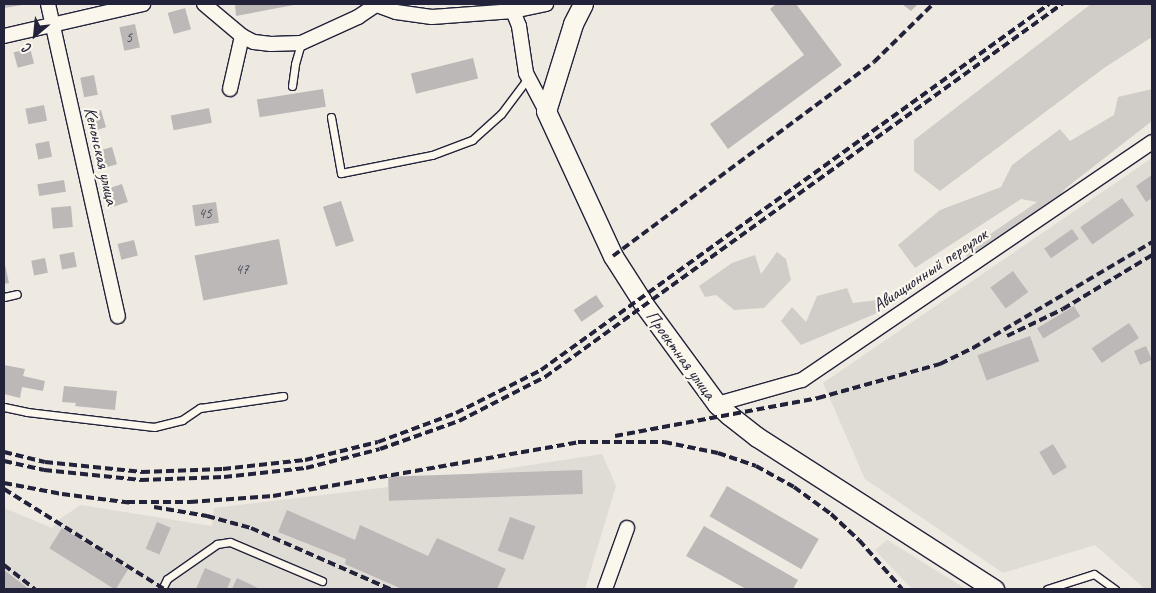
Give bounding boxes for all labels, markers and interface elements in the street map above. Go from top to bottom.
north arrow [10,10,60,60]
house number: 5 [126,29,132,47]
text: С [21,40,35,58]
street label: Кенонская улица [79,104,123,208]
house number: 45 [198,205,212,223]
street label: Авиационный переулок [869,224,991,316]
house number: 47 [235,261,249,279]
street label: Проектная улица [641,305,721,405]

